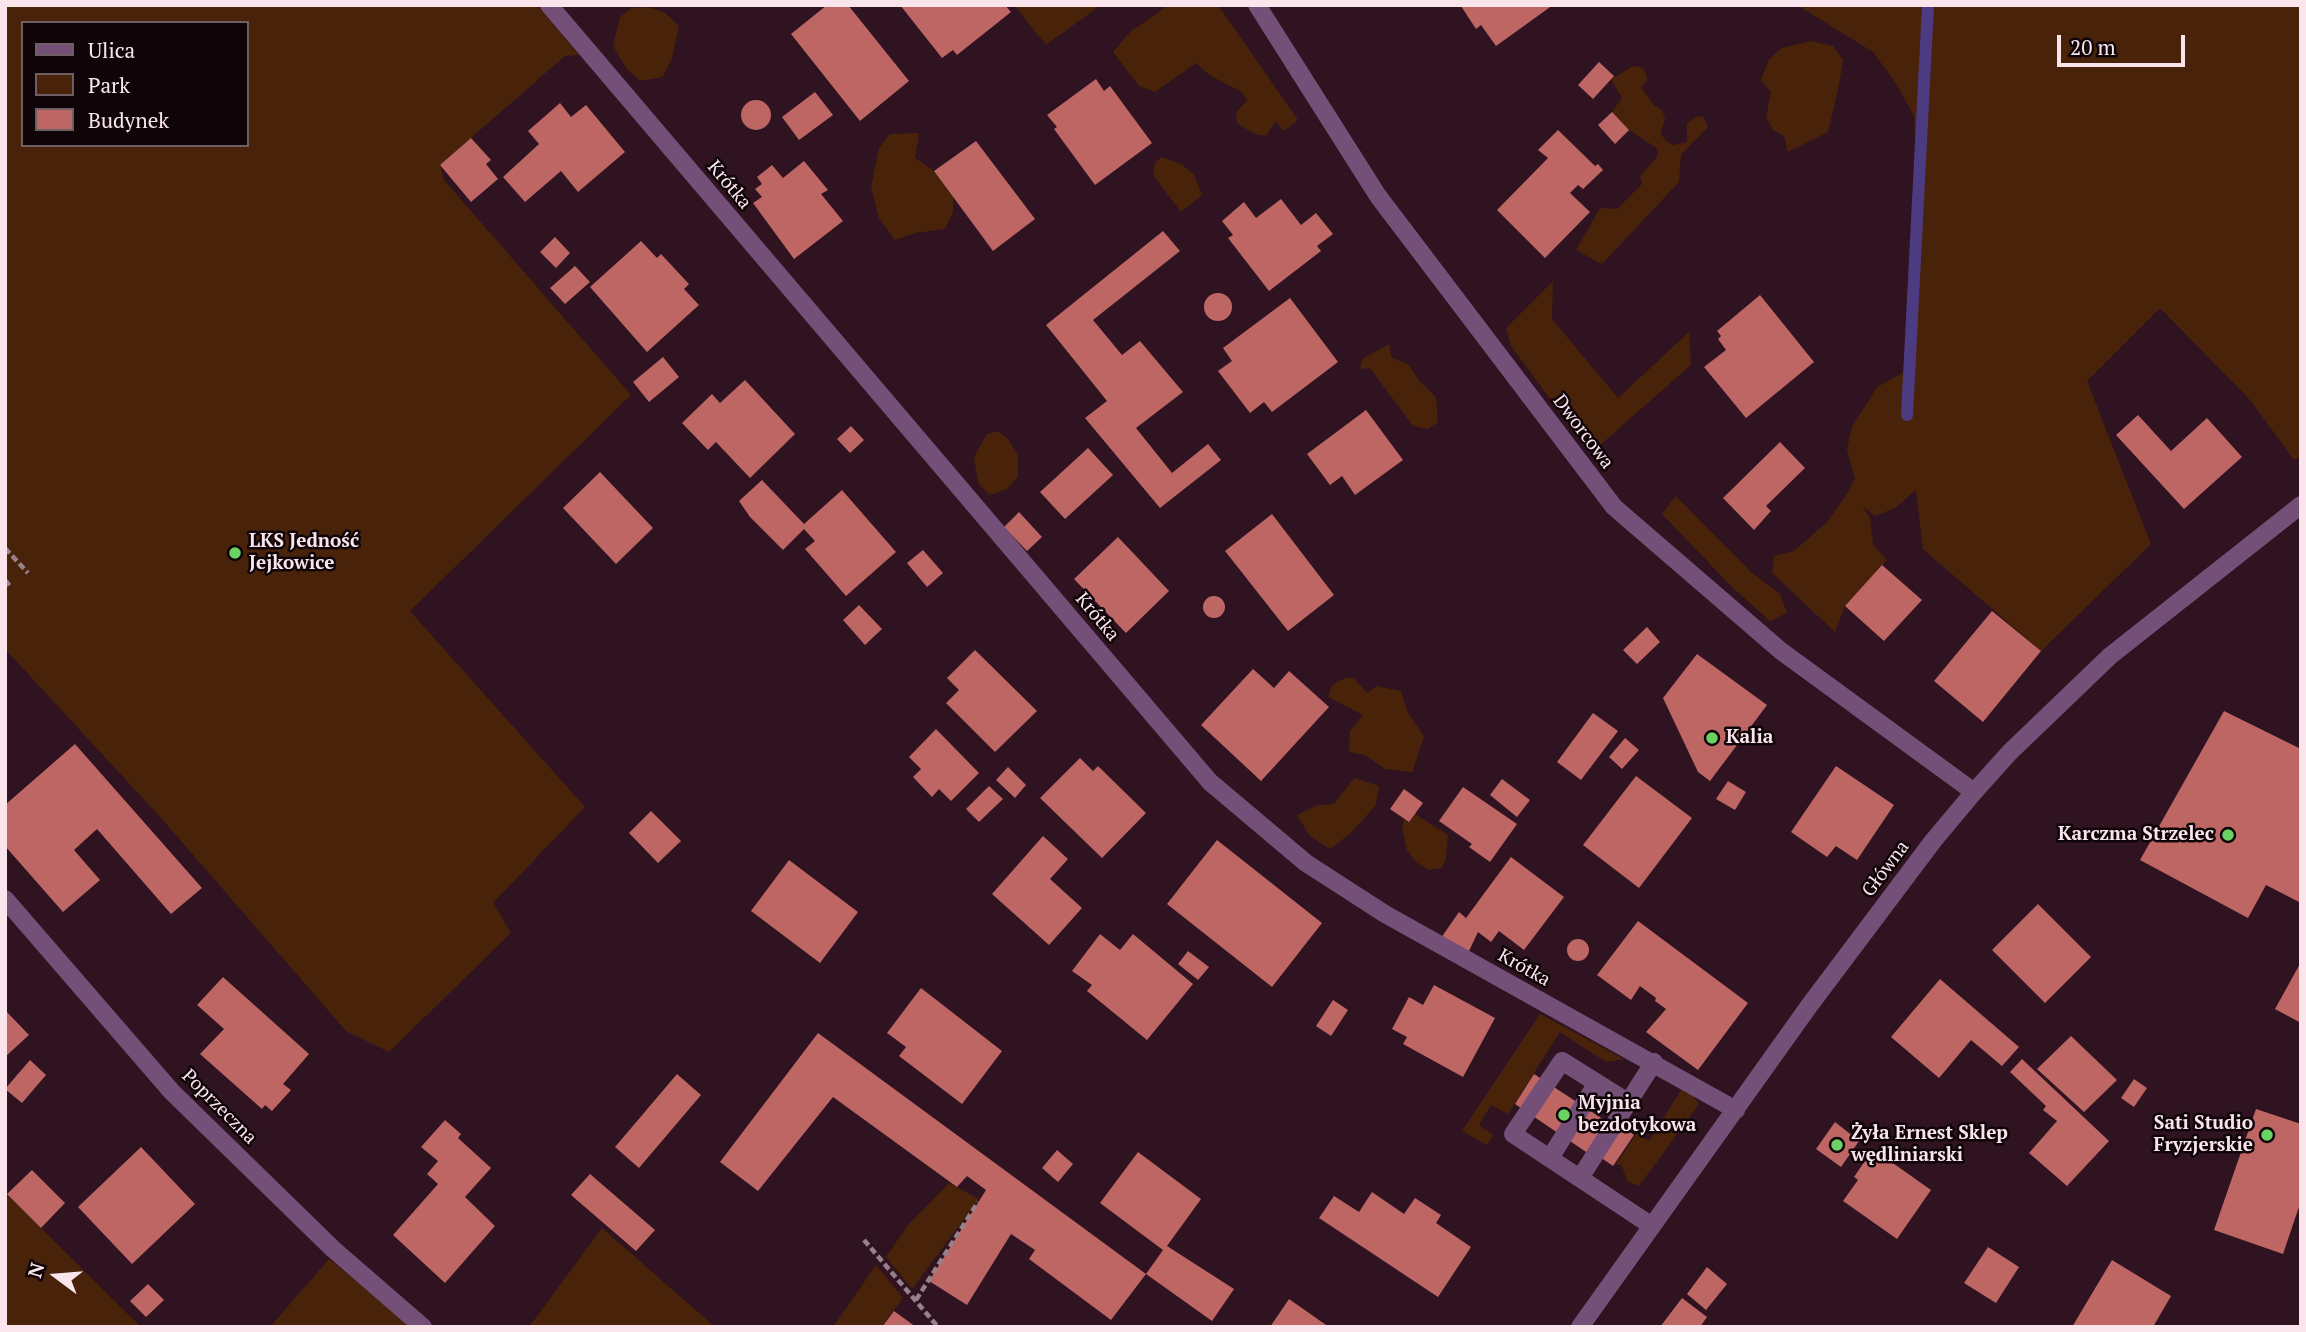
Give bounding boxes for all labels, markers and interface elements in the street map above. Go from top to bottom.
legend [21,21,248,147]
scale bar [2061,21,2189,65]
text: 20 m [2070,33,2116,61]
text: Ulica [88,36,135,64]
text: Park [88,71,130,99]
text: Budynek [88,106,169,134]
street label: Krótka [702,156,756,214]
street label: Dworcowa [1548,390,1618,474]
place label: LKS Jedność Jejkowice [249,531,359,575]
marker: LKS Jedność Jejkowice [227,545,243,561]
street label: Krótka [1070,588,1124,646]
place label: Kalia [1726,727,1773,749]
marker: Kalia [1704,730,1720,746]
place label: Karczma Strzelec [2058,824,2214,846]
marker: Karczma Strzelec [2220,827,2236,843]
street label: Główna [1858,836,1914,902]
street label: Krótka [1494,944,1554,992]
street label: Poprzeczna [177,1065,261,1149]
place label: Myjnia bezdotykowa [1578,1093,1696,1137]
marker: Myjnia bezdotykowa [1556,1107,1572,1123]
place label: Sati Studio Fryzjerskie [2154,1113,2253,1157]
place label: Żyła Ernest Sklep wędliniarski [1851,1123,2008,1167]
marker: Sati Studio Fryzjerskie [2259,1127,2275,1143]
marker: Żyła Ernest Sklep wędliniarski [1829,1137,1845,1153]
north arrow [21,1241,91,1311]
text: N [21,1260,49,1280]

